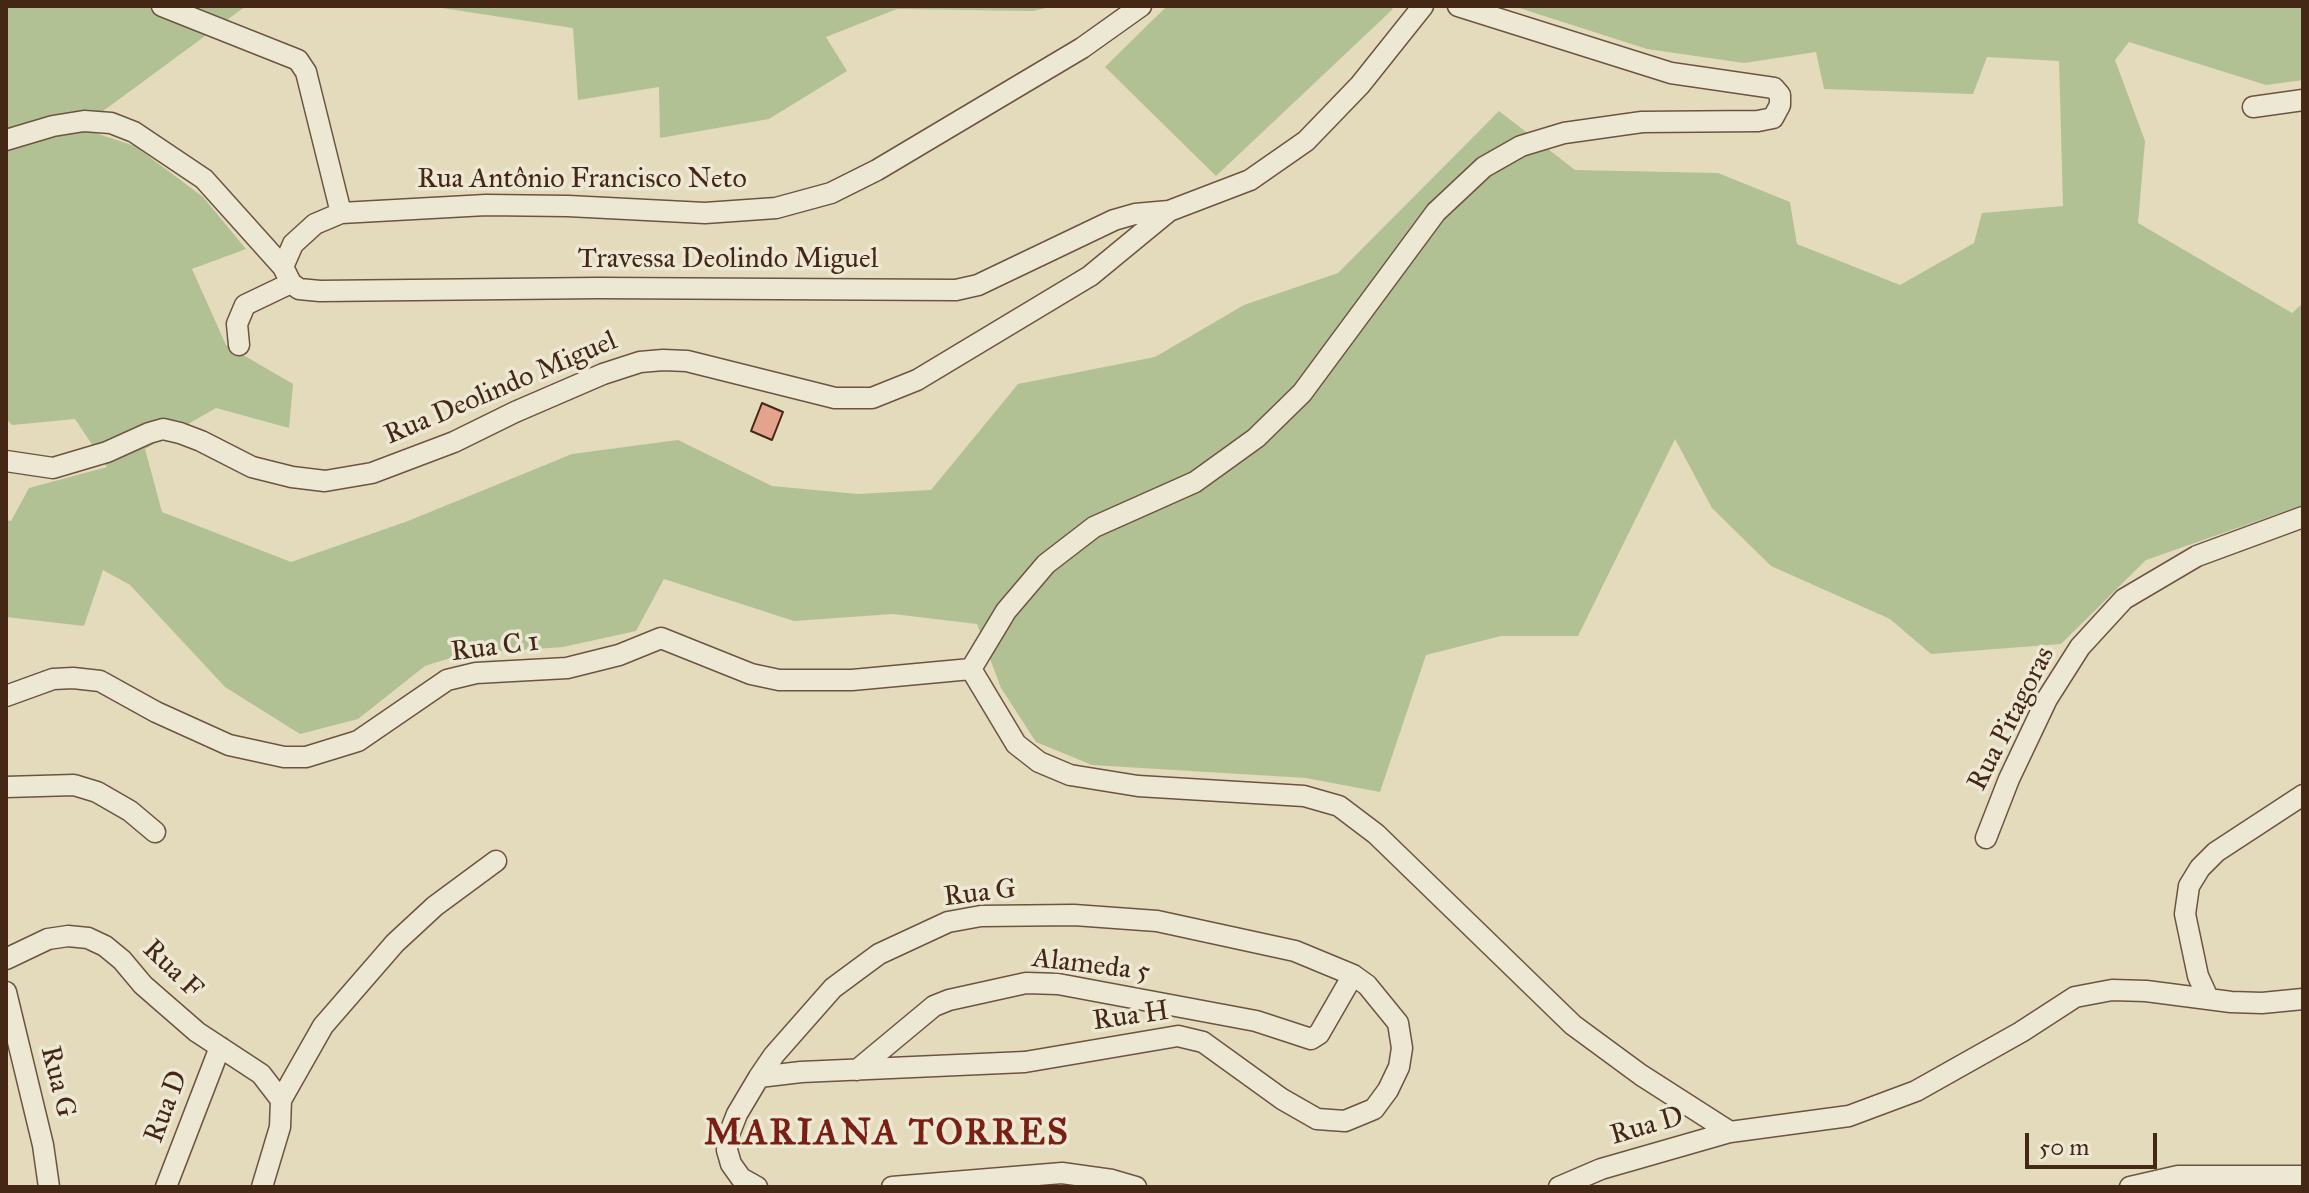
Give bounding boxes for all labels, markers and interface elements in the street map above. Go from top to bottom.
street label: Rua Antônio Francisco Neto [417,163,747,197]
street label: Travessa Deolindo Miguel [578,243,878,277]
street label: Rua Deolindo Miguel [380,325,622,453]
street label: Rua C 1 [449,626,541,670]
street label: Rua Pitagoras [1961,641,2063,797]
street label: Rua G [942,873,1018,915]
street label: Rua F [135,933,209,1007]
street label: Alameda 5 [1030,942,1152,990]
street label: Rua H [1091,995,1171,1039]
street label: Rua G [32,1043,82,1121]
street label: Rua D [138,1066,196,1148]
street label: Rua D [1607,1101,1687,1153]
district label: MARIANA TORRES [704,1113,1070,1157]
scale bar [2029,1117,2161,1167]
text: 50 m [2039,1132,2089,1162]

